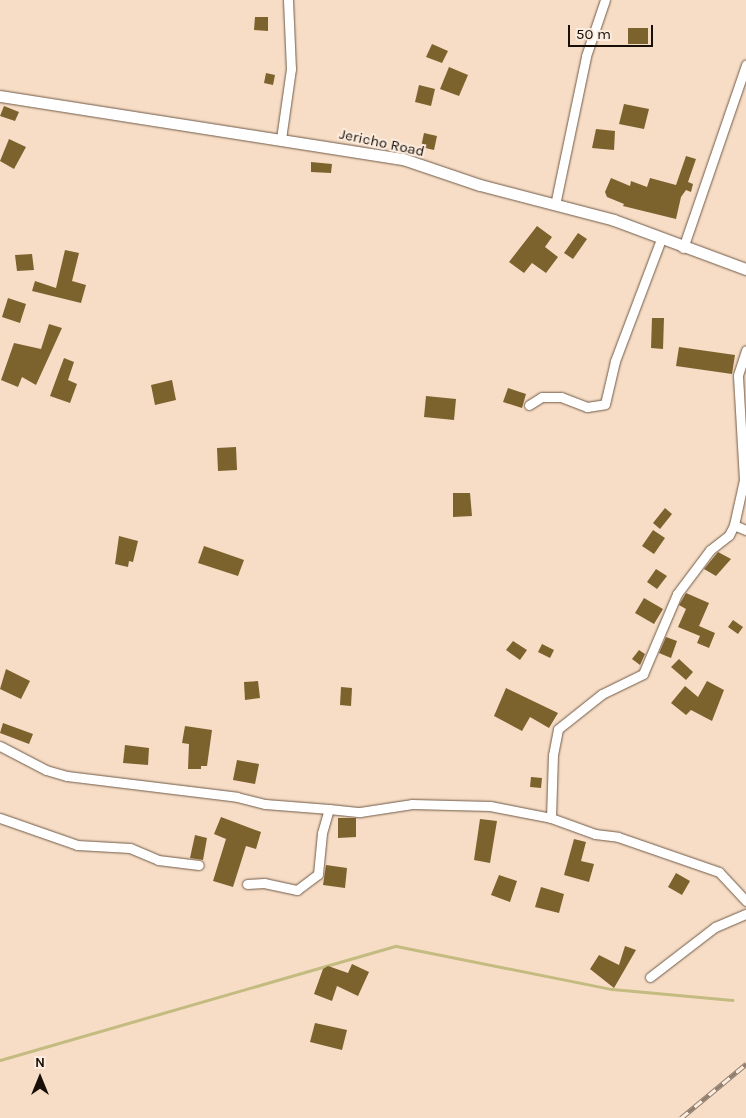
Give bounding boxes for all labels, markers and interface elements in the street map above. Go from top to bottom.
scale bar [571,15,656,47]
text: 50 m [576,25,611,43]
street label: Jericho Road [338,125,426,161]
north arrow [15,1053,65,1103]
text: N [35,1054,45,1071]

